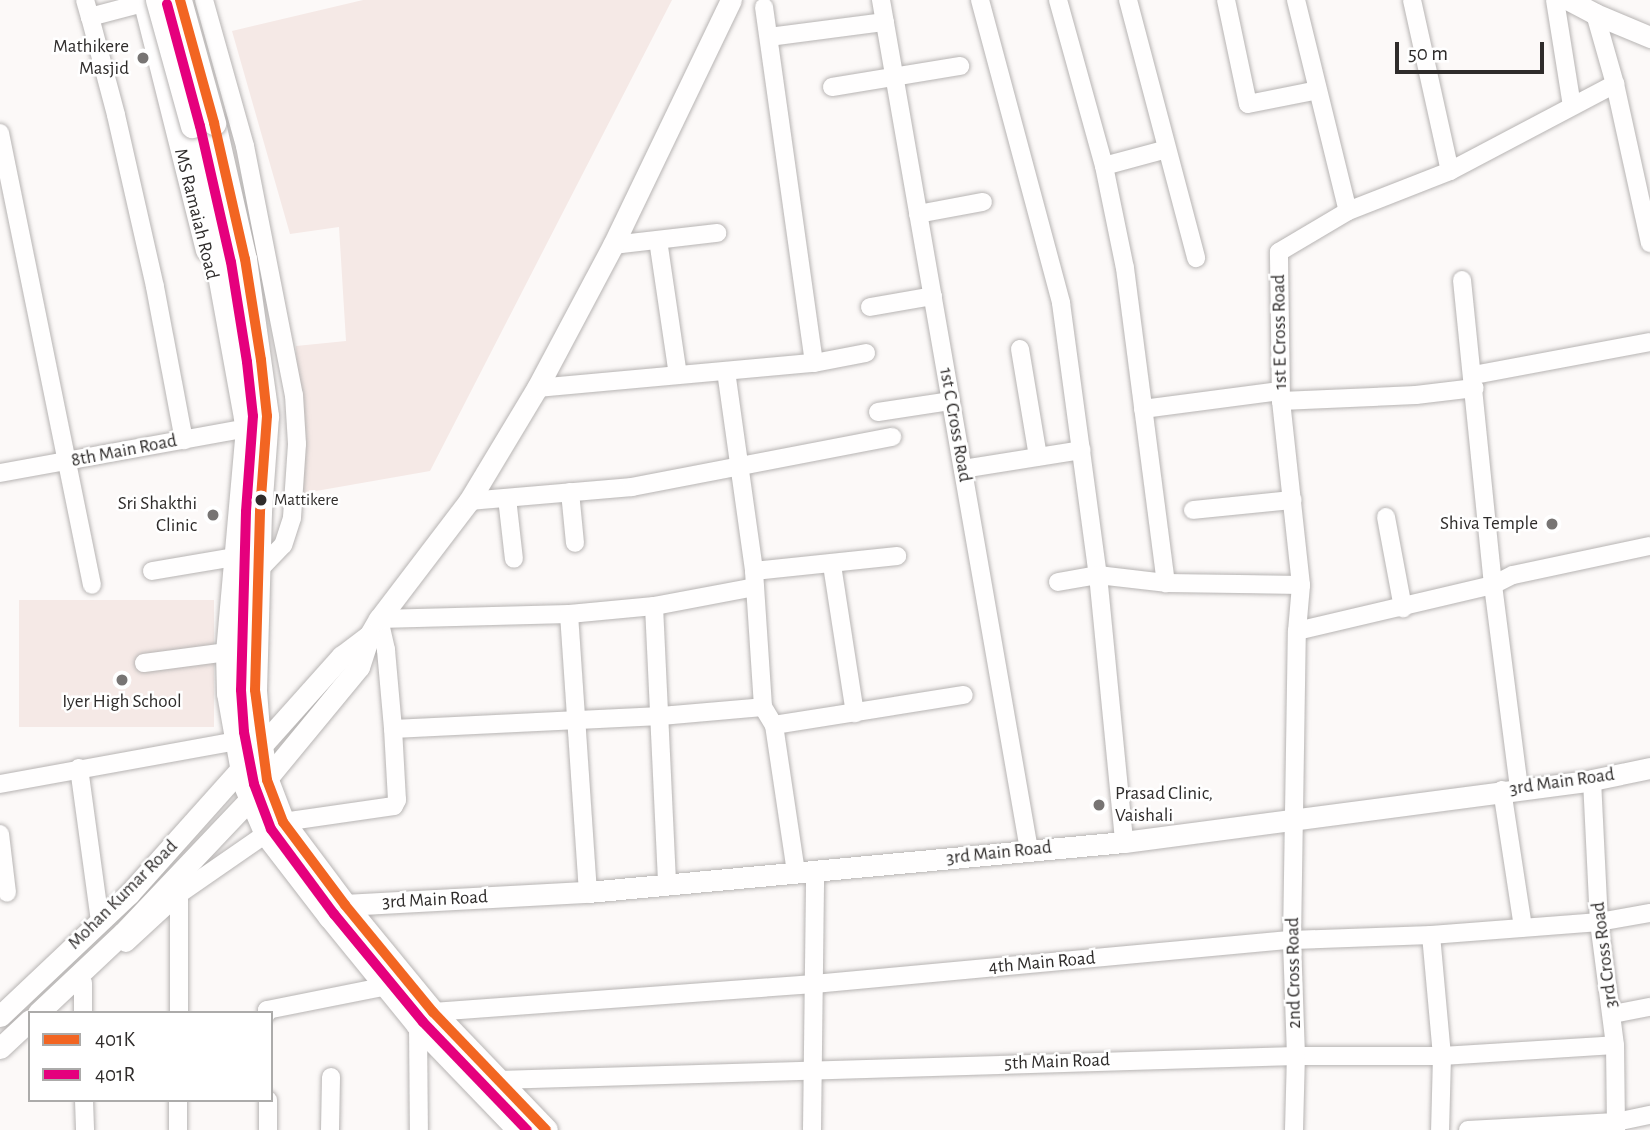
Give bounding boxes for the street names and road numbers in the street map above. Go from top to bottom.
street label: MS Ramaiah Road [169,146,223,282]
street label: 1st E Cross Road [1268,274,1292,390]
street label: 1st C Cross Road [934,366,976,484]
street label: 8th Main Road [69,430,179,472]
street label: 3rd Main Road [1508,763,1616,801]
street label: Mohan Kumar Road [63,835,183,955]
street label: 3rd Main Road [945,836,1053,870]
street label: 3rd Main Road [382,886,488,914]
street label: 3rd Cross Road [1587,901,1623,1009]
street label: 2nd Cross Road [1282,917,1306,1029]
street label: 4th Main Road [988,947,1096,979]
street label: 5th Main Road [1004,1049,1110,1075]

